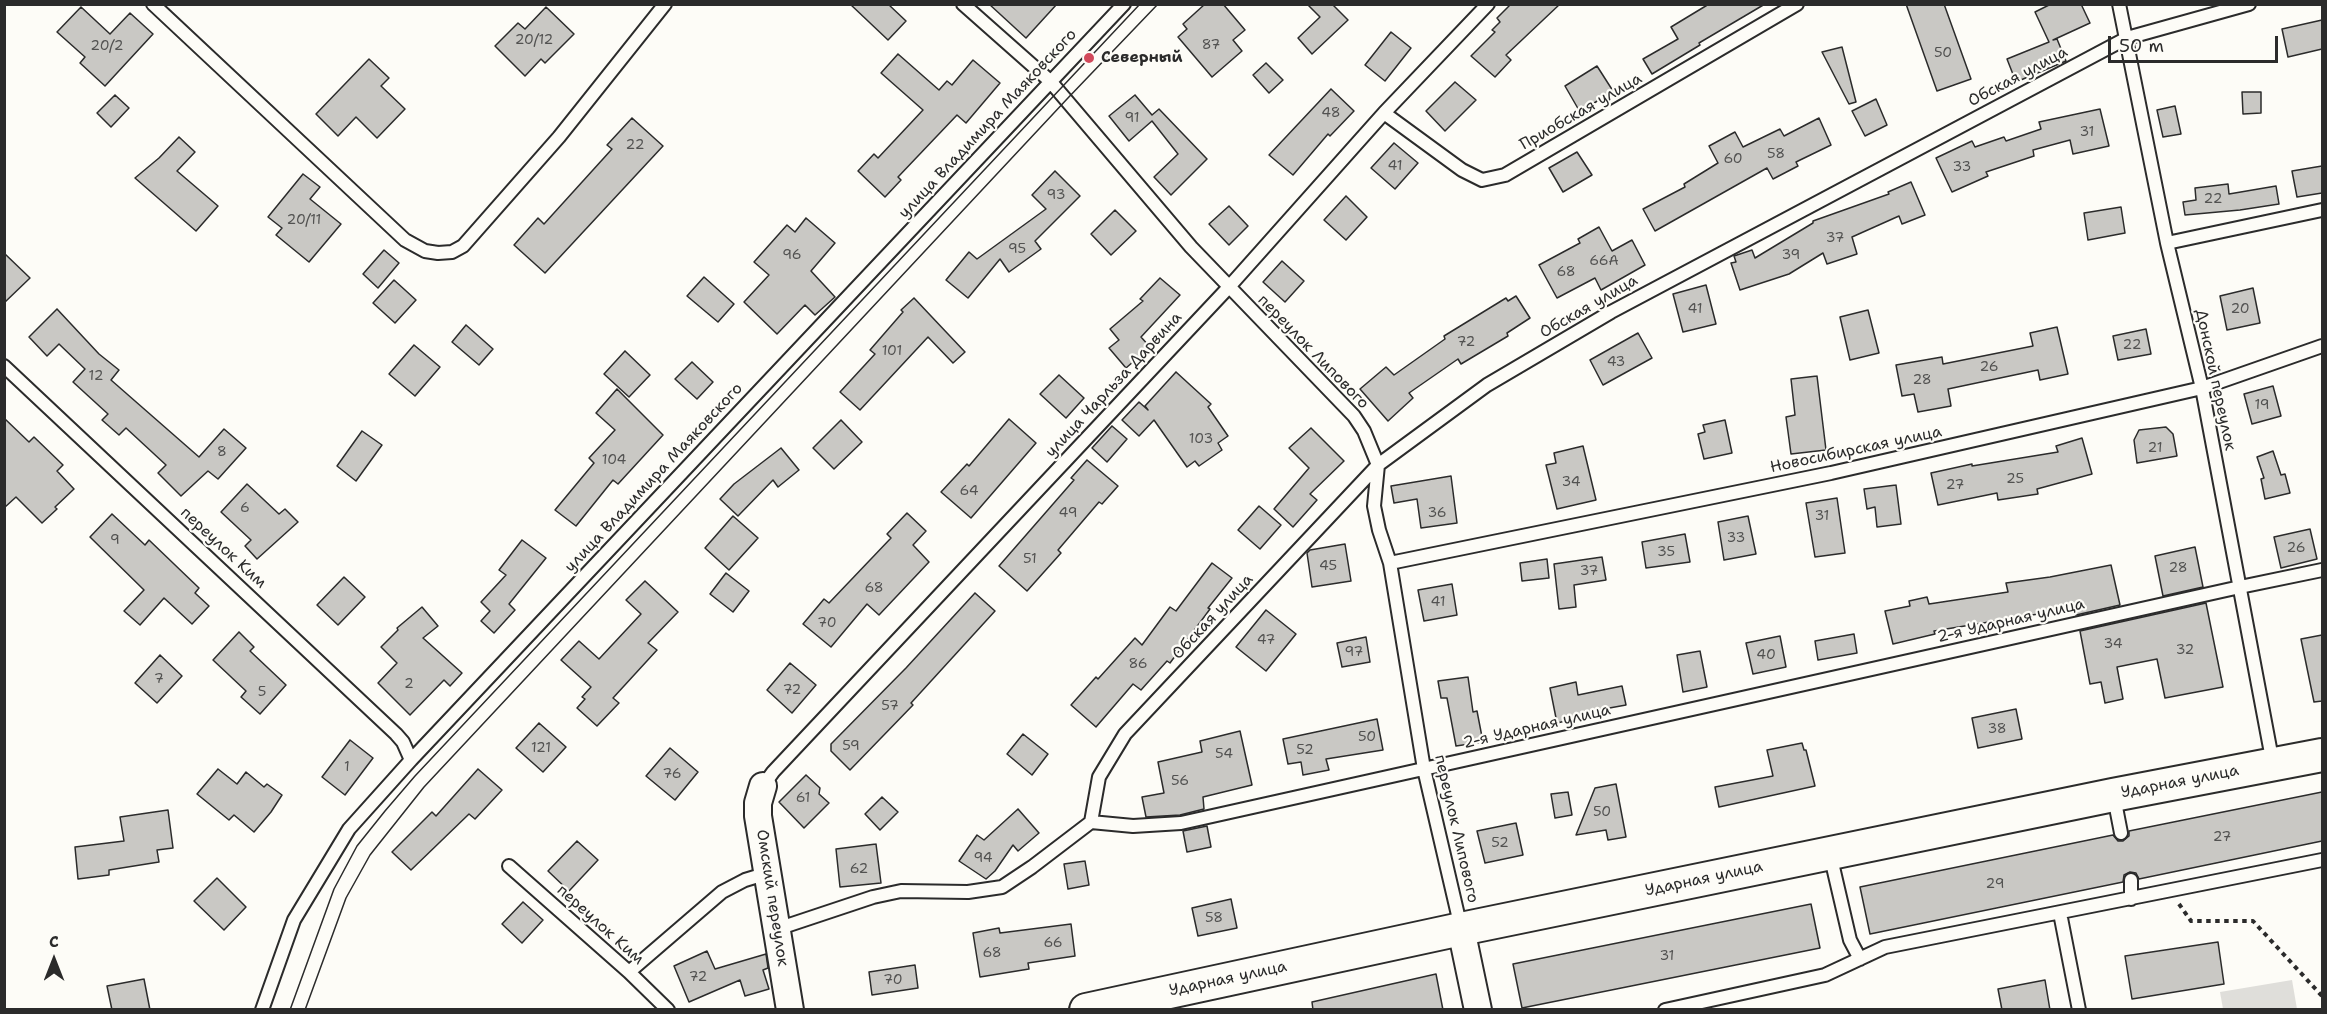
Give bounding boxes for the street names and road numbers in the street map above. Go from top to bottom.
street label: улица Владимира Маяковского [895,25,1081,223]
street label: Обская улица [1965,43,2071,111]
street label: Приобская улица [1517,69,1645,155]
street label: Обская улица [1537,271,1641,343]
street label: переулок Липового [1253,291,1373,413]
street label: Донской переулок [2191,307,2239,453]
street label: улица Чарльза Дарвина [1042,308,1186,462]
street label: улица Владимира Маяковского [561,379,747,577]
street label: Новосибирская улица [1768,422,1944,478]
street label: переулок Ким [176,503,270,593]
street label: Обская улица [1169,570,1257,664]
street label: 2-я Ударная улица [1935,595,2087,647]
street label: 2-я Ударная улица [1461,701,1613,753]
street label: переулок Липового [1430,753,1482,905]
street label: Ударная улица [2119,761,2241,803]
street label: Омский переулок [752,828,792,968]
street label: Ударная улица [1643,857,1765,901]
street label: переулок Ким [553,881,647,969]
street label: Ударная улица [1167,957,1289,1001]

